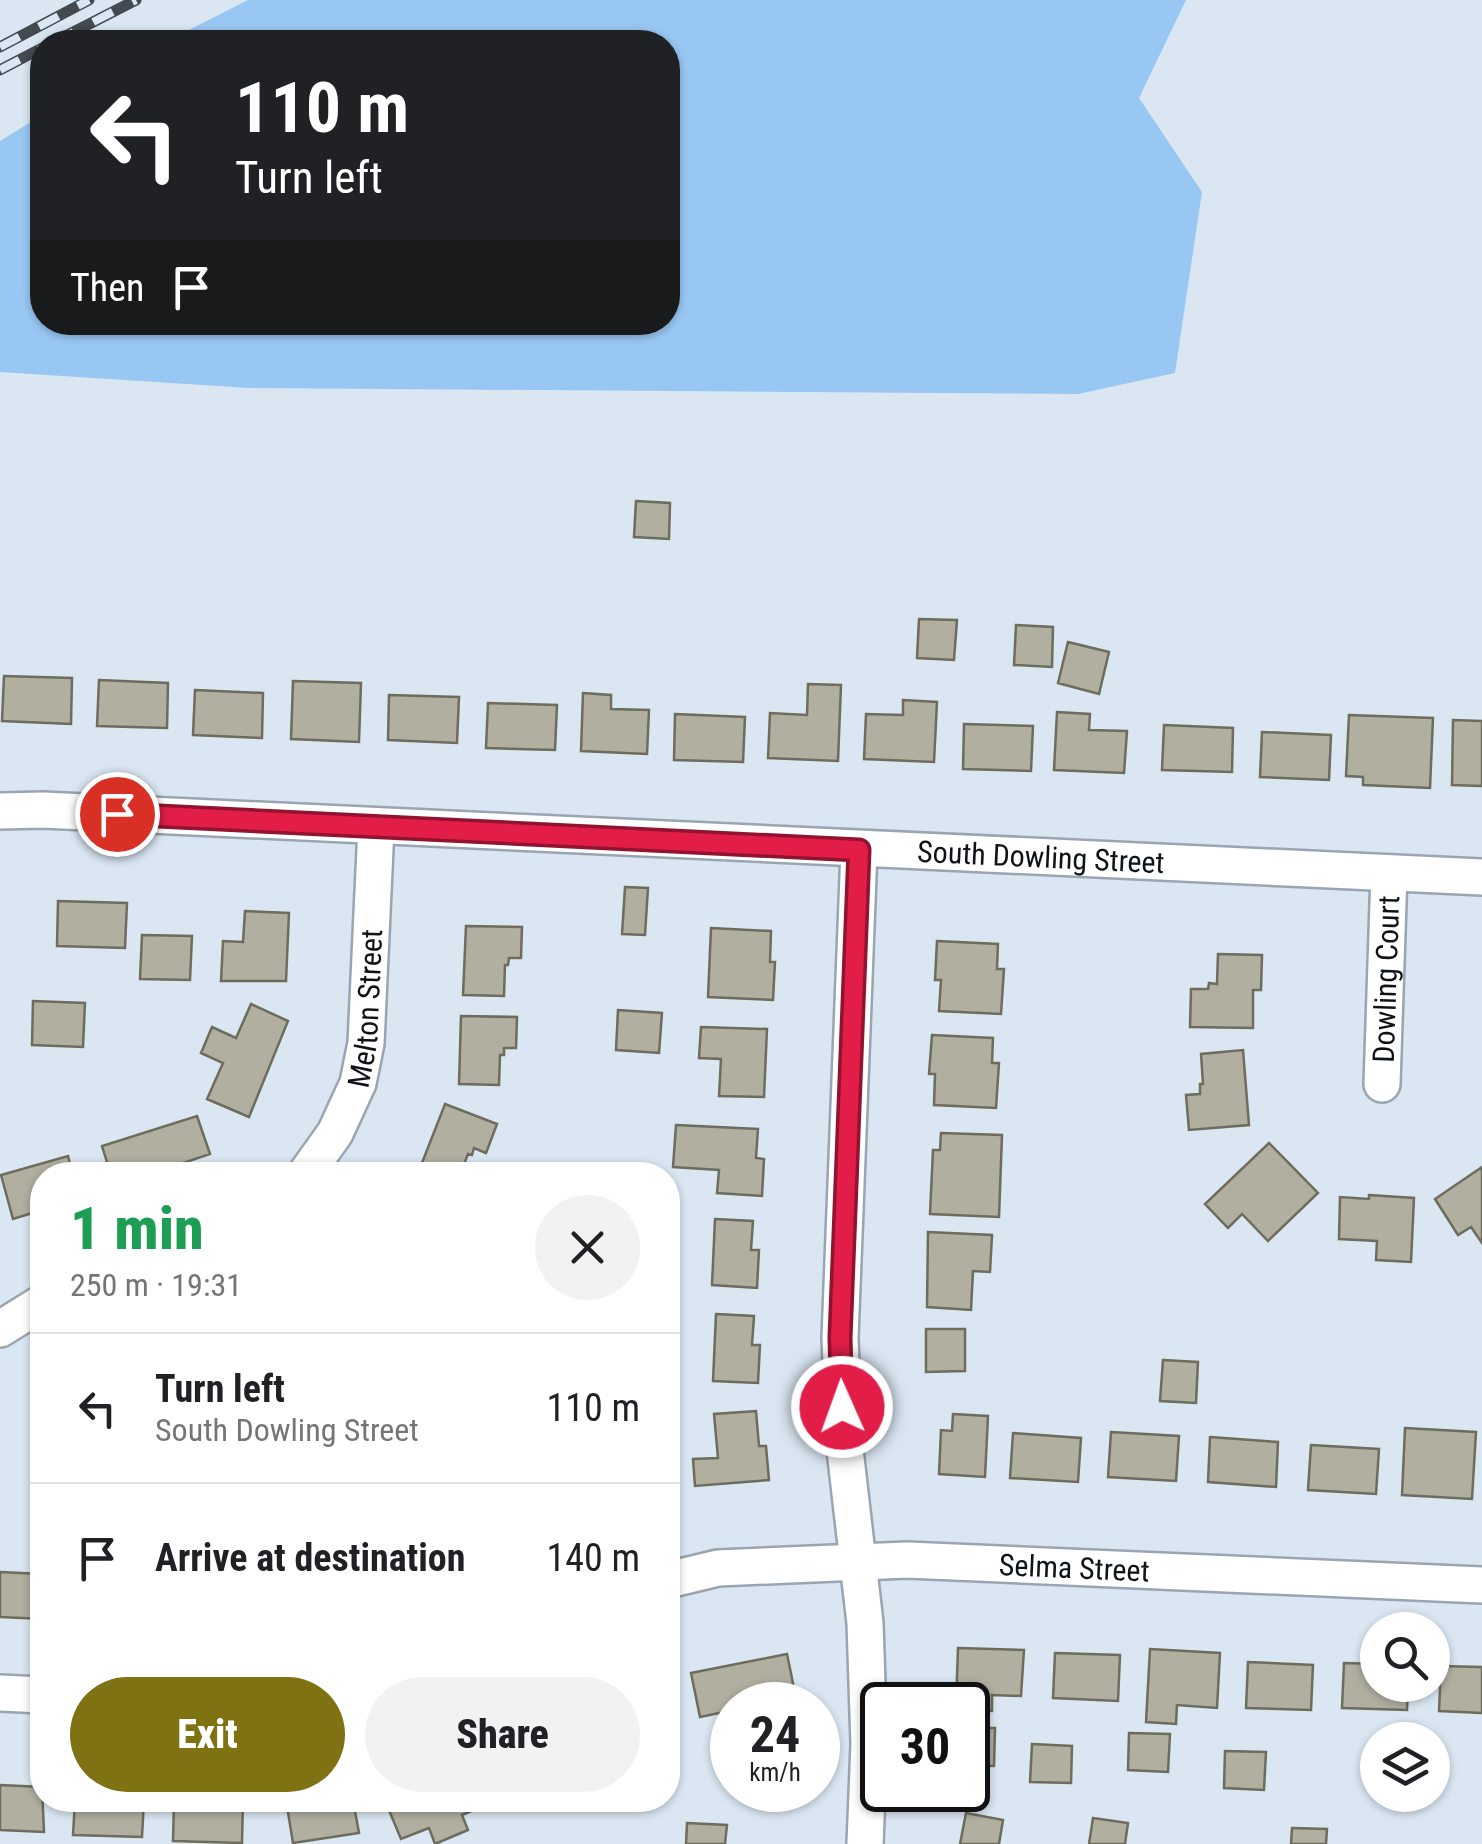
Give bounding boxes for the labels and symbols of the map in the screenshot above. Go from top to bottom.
pin [75,772,160,857]
street label: South Dowling Street [917,833,1165,880]
street label: Dowling Court [1365,895,1406,1063]
street label: Melton Street [340,928,389,1091]
position arrow [790,1355,894,1459]
street label: Selma Street [998,1547,1150,1588]
speed limit sign: 30 [860,1682,990,1812]

